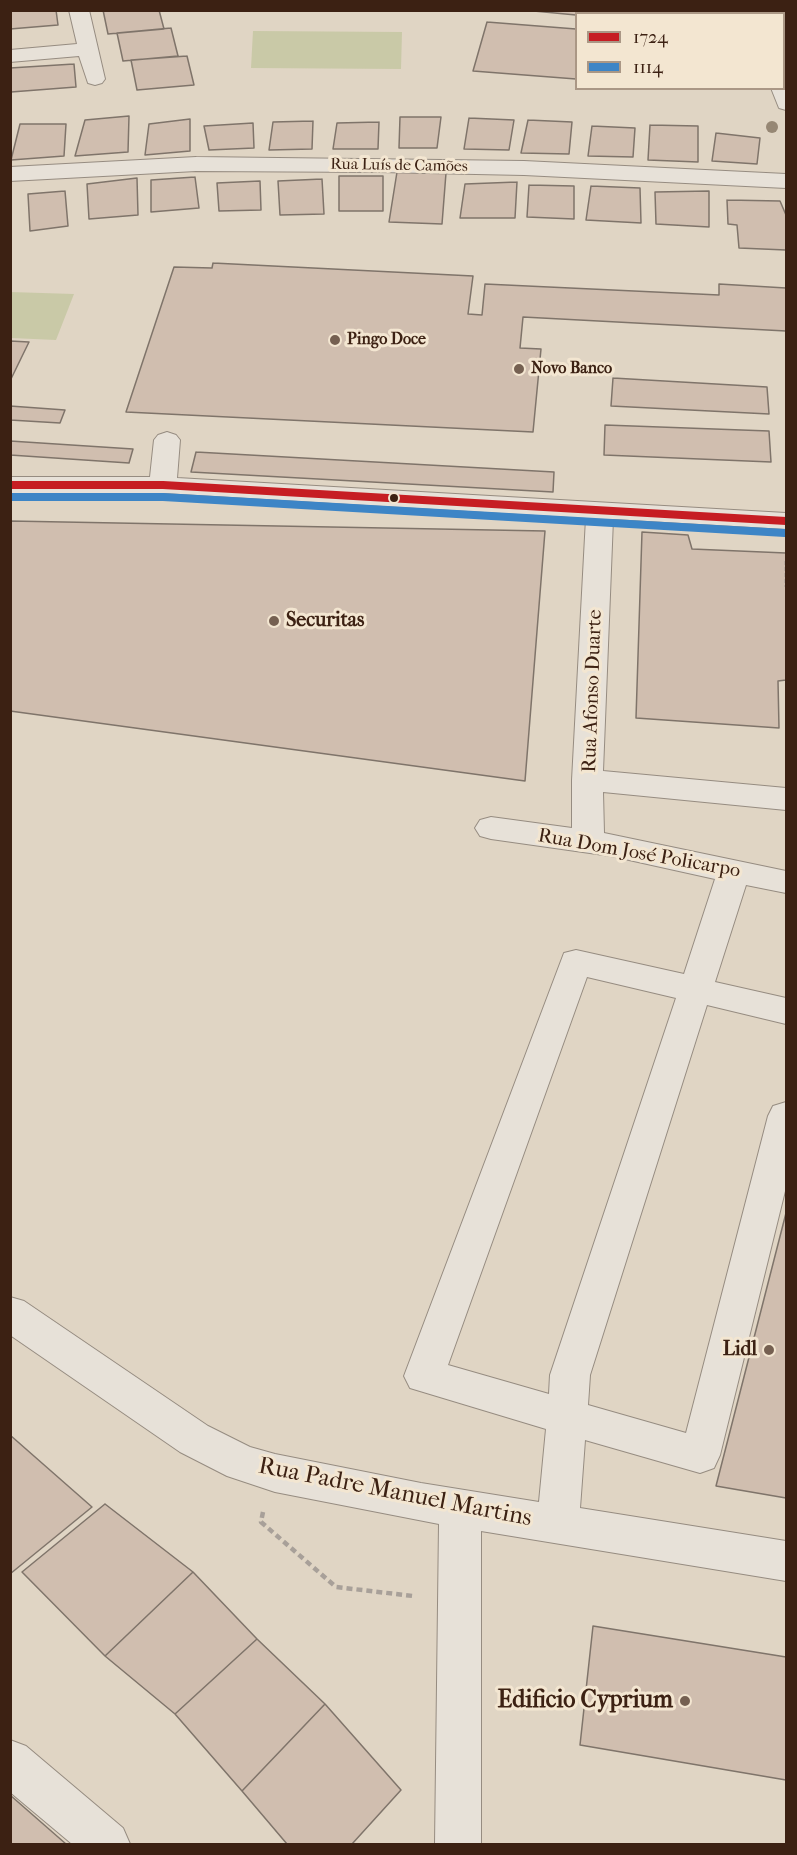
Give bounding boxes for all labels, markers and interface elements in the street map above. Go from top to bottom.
legend [575,12,785,90]
text: 1724 [633,27,668,48]
text: 1114 [633,57,663,78]
street label: Rua Luís de Camões [330,155,468,177]
place label: Pingo Doce [347,330,426,350]
marker: Pingo Doce [328,333,342,347]
place label: Novo Banco [531,359,612,379]
marker: Novo Banco [512,362,526,376]
unlabelled marker [388,492,400,504]
place label: Securitas [286,609,364,633]
street label: Rua Afonso Duarte [578,609,608,773]
marker: Securitas [267,614,281,628]
street label: Rua Dom José Policarpo [536,824,742,884]
place label: Lidl [723,1338,757,1362]
marker: Lidl [762,1343,776,1357]
street label: Rua Padre Manuel Martins [256,1452,534,1534]
place label: Edificio Cyprium [498,1687,673,1715]
marker: Edificio Cyprium [678,1694,692,1708]

